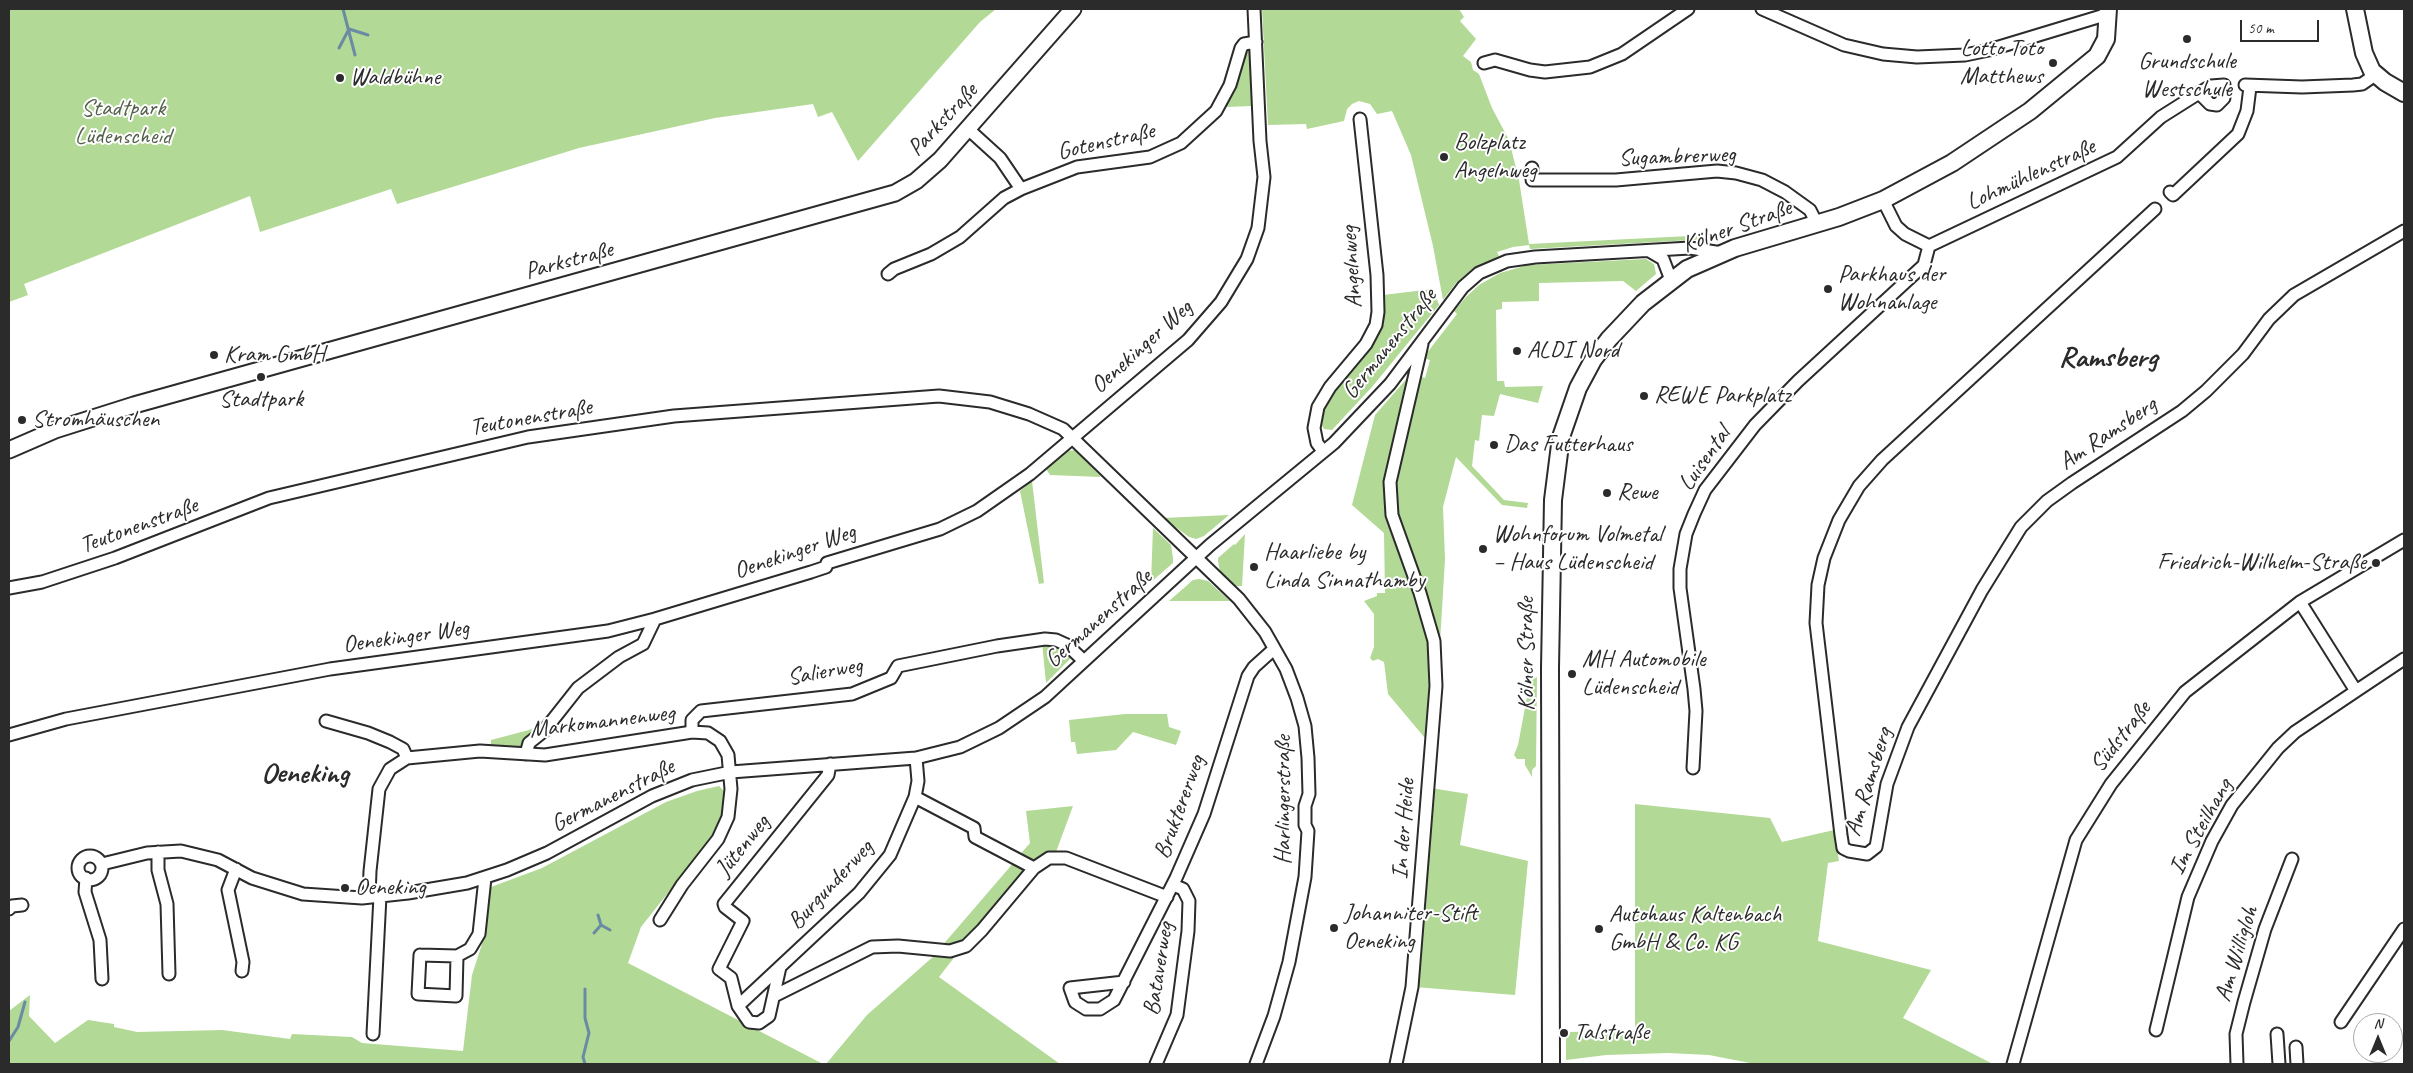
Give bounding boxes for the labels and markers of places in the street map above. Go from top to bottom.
marker: Grundschule Westschule [2181,33,2193,45]
place label: Lotto Toto Matthews [1960,35,2043,91]
place label: Grundschule Westschule [2138,48,2236,104]
marker: Lotto Toto Matthews [2047,57,2059,69]
place label: Waldbühne [350,64,440,92]
marker: Waldbühne [334,72,346,84]
place label: Bolzplatz Angelnweg [1454,129,1537,185]
marker: Bolzplatz Angelnweg [1438,151,1450,163]
place label: Parkhaus der Wohnanlage [1838,261,1945,317]
marker: Parkhaus der Wohnanlage [1822,283,1834,295]
place label: ALDI Nord [1527,337,1619,365]
place label: Kram GmbH [224,341,325,369]
marker: ALDI Nord [1511,345,1523,357]
marker: Kram GmbH [208,349,220,361]
marker: Stadtpark [255,371,267,383]
place label: REWE Parkplatz [1654,382,1791,410]
place label: Stadtpark [219,386,303,414]
marker: REWE Parkplatz [1638,390,1650,402]
place label: Stromhäuschen [32,406,159,434]
marker: Stromhäuschen [16,414,28,426]
place label: Das Futterhaus [1504,431,1632,459]
marker: Das Futterhaus [1488,439,1500,451]
place label: Rewe [1617,479,1658,507]
marker: Rewe [1601,487,1613,499]
place label: Wohnforum Volmetal – Haus Lüdenscheid [1493,521,1662,577]
place label: Haarliebe by Linda Sinnathamby [1264,539,1425,595]
marker: Wohnforum Volmetal – Haus Lüdenscheid [1477,543,1489,555]
place label: Friedrich-Wilhelm-Straße [2157,549,2366,577]
marker: Friedrich-Wilhelm-Straße [2370,557,2382,569]
marker: Haarliebe by Linda Sinnathamby [1248,561,1260,573]
place label: MH Automobile Lüdenscheid [1582,646,1706,702]
marker: MH Automobile Lüdenscheid [1566,668,1578,680]
place label: Oeneking [355,874,426,902]
marker: Oeneking [339,882,351,894]
place label: Johanniter-Stift Oeneking [1344,900,1477,956]
place label: Autohaus Kaltenbach GmbH & Co. KG [1609,901,1781,957]
marker: Johanniter-Stift Oeneking [1328,922,1340,934]
marker: Autohaus Kaltenbach GmbH & Co. KG [1593,923,1605,935]
place label: Talstraße [1574,1019,1649,1047]
marker: Talstraße [1558,1027,1570,1039]

